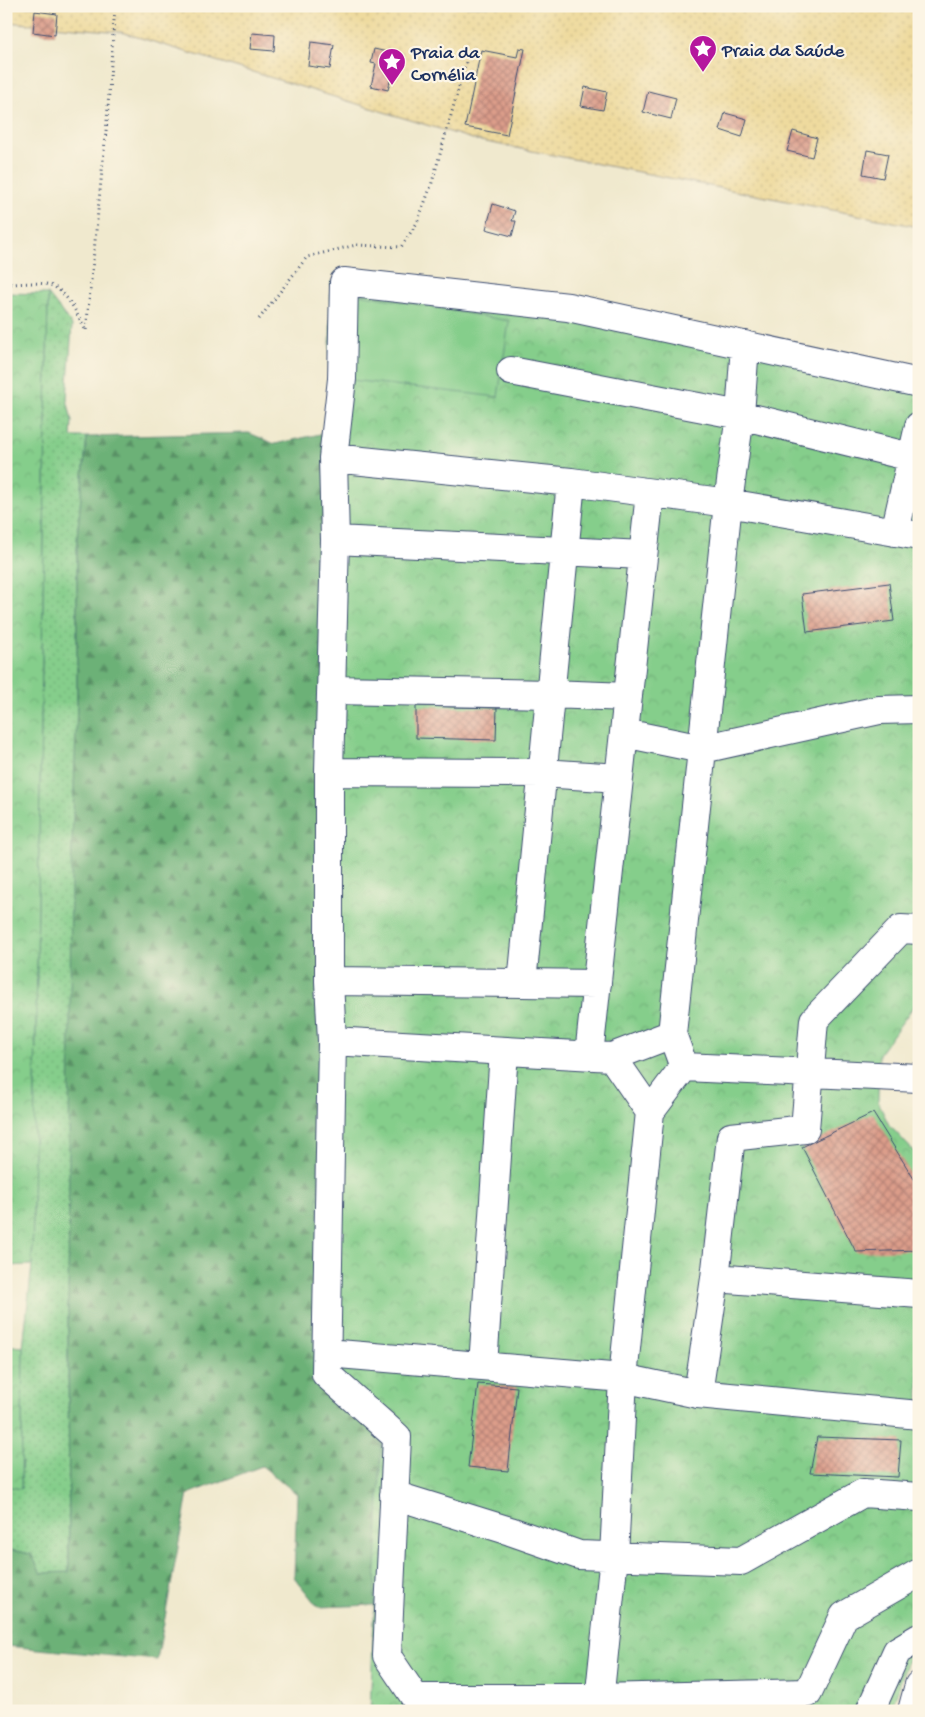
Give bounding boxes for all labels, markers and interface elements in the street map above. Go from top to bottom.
place icon: Praia da Saúde [688,34,718,73]
place label: Praia da Saúde [721,41,845,64]
place label: Praia da Cornélia [410,43,481,88]
place icon: Praia da Cornélia [377,47,407,86]

